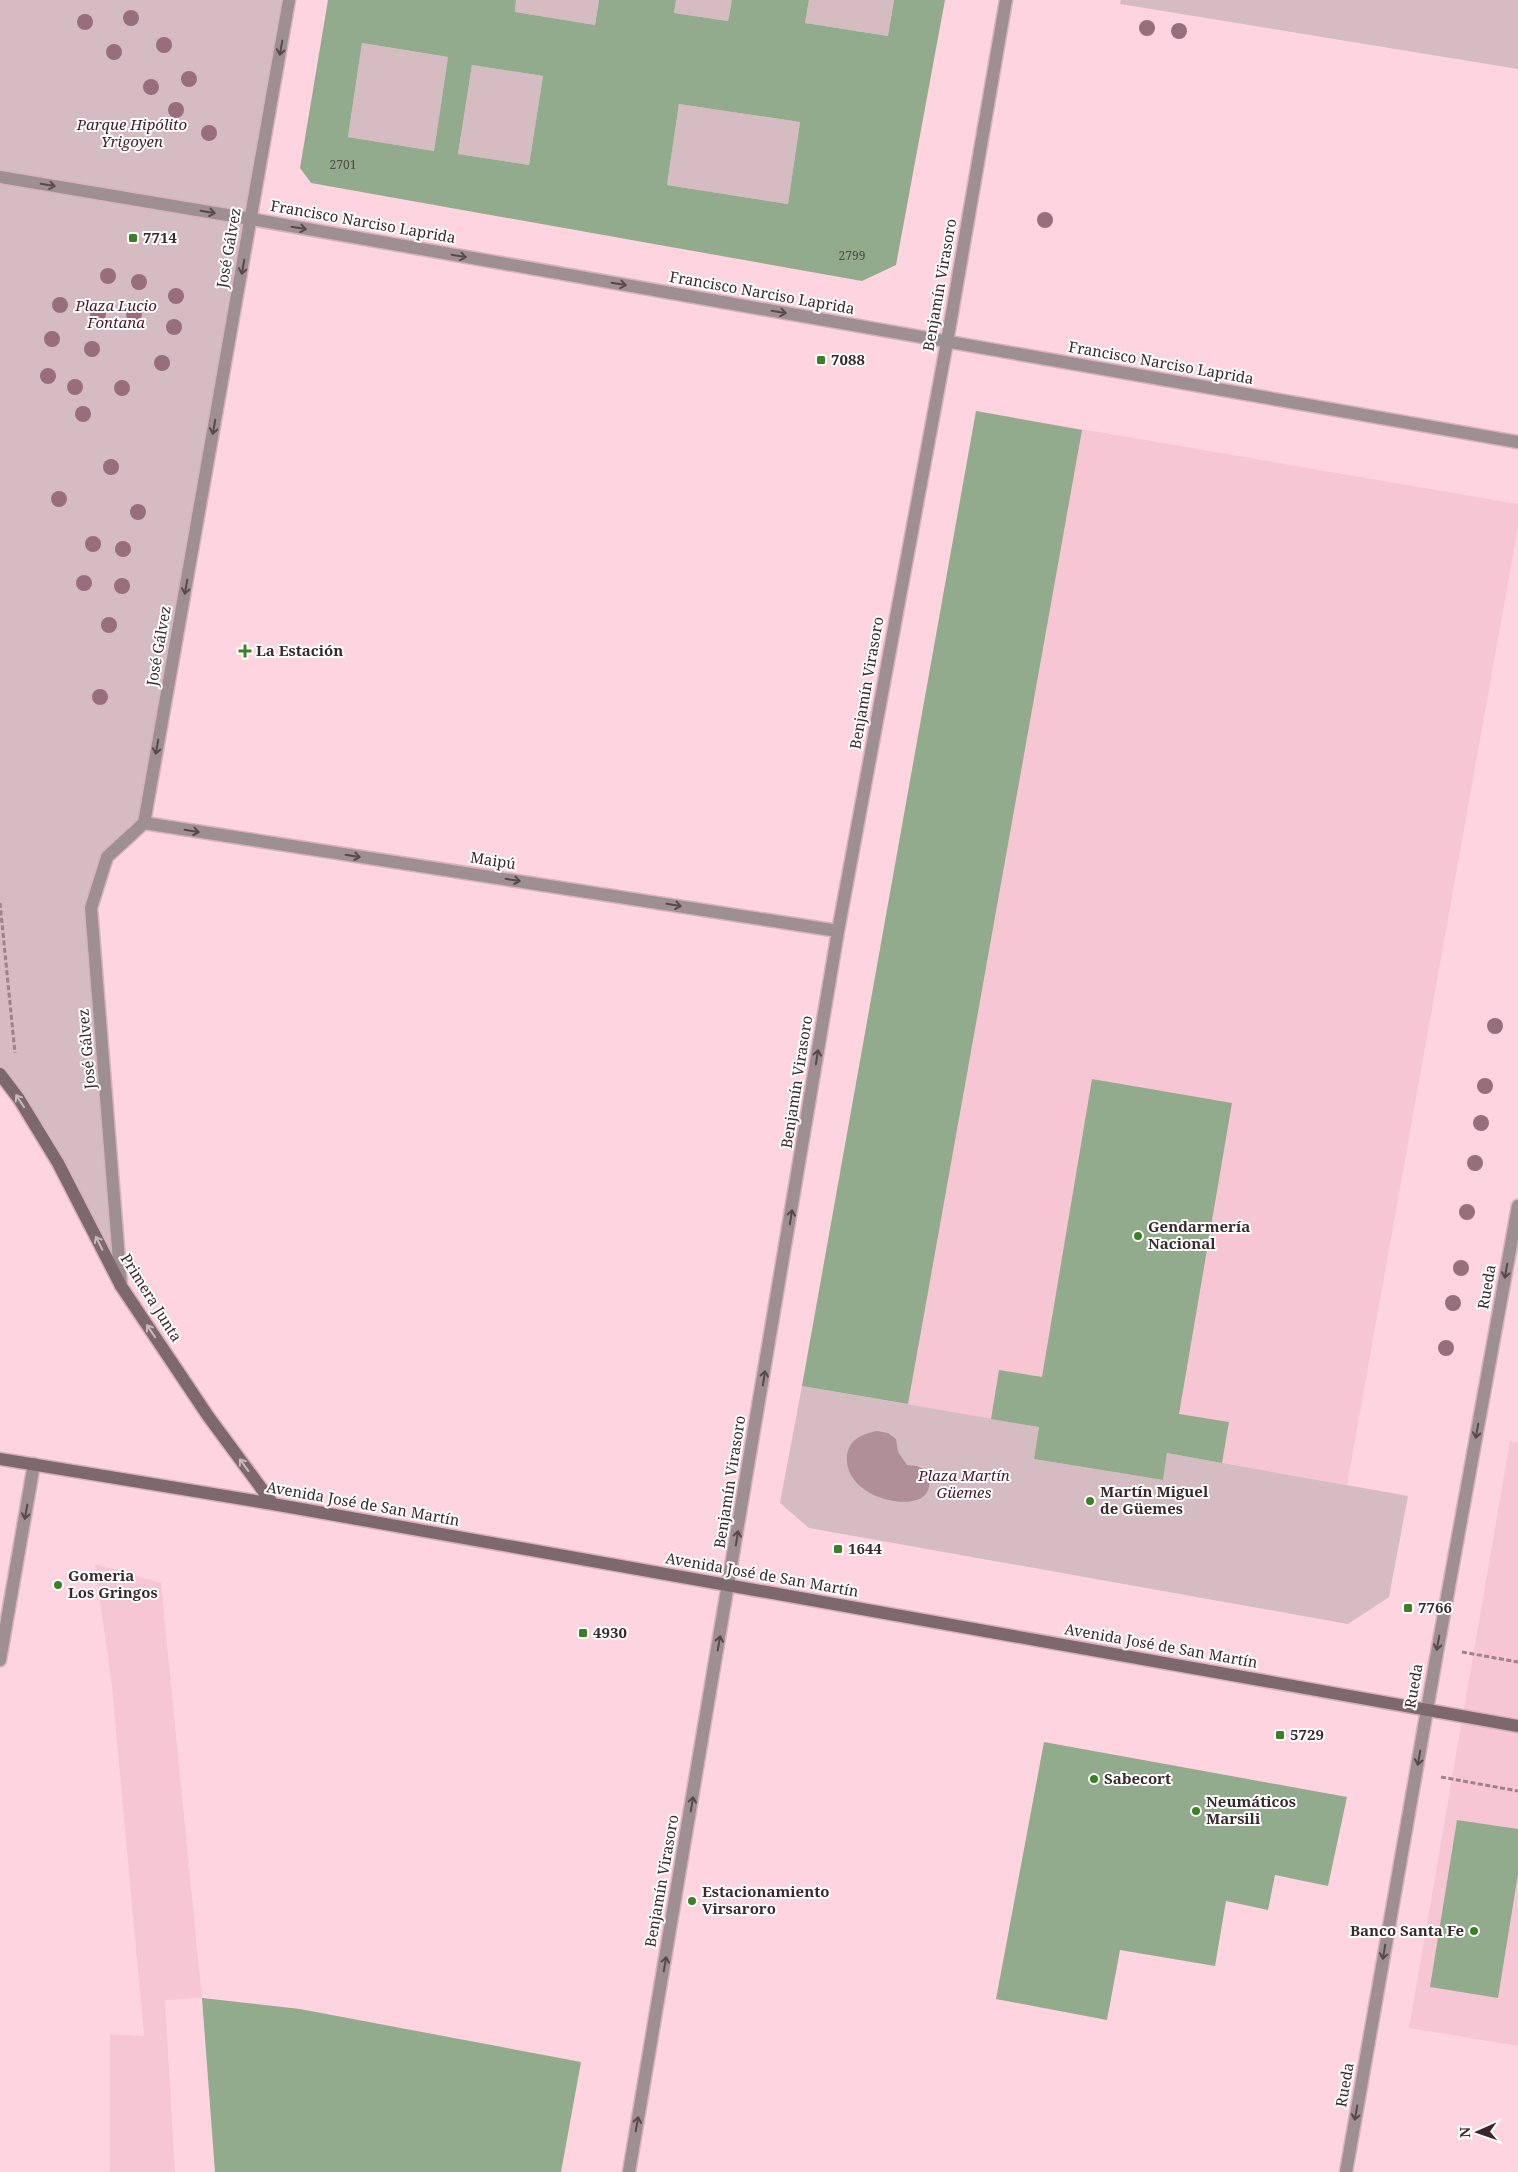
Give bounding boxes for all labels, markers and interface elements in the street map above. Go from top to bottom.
one-way arrow [275,40,285,56]
park label: Parque Hipólito Yrigoyen [76,114,187,151]
house number: 2701 [330,156,356,173]
one-way arrow [40,180,56,190]
street label: Francisco Narciso Laprida [269,195,457,247]
street label: José Gálvez [211,206,245,290]
one-way arrow [200,207,216,217]
street label: Benjamín Virasoro [918,217,961,353]
one-way arrow [291,223,307,233]
place label: 7714 [143,227,177,247]
marker: 7714 [127,232,139,244]
house number: 2799 [839,247,865,264]
one-way arrow [451,251,467,261]
one-way arrow [237,259,247,275]
street label: Francisco Narciso Laprida [668,266,856,318]
one-way arrow [611,279,627,289]
park label: Plaza Lucio Fontana [74,295,157,332]
one-way arrow [771,308,787,318]
street label: Francisco Narciso Laprida [1067,336,1255,388]
place label: 7088 [831,349,865,369]
marker: 7088 [815,354,827,366]
one-way arrow [209,419,219,435]
one-way arrow [180,579,190,595]
street label: José Gálvez [141,604,175,688]
street label: Benjamín Virasoro [845,615,888,751]
place label: La Estación [256,640,343,660]
marker: La Estación [238,644,252,658]
one-way arrow [152,739,162,755]
one-way arrow [184,826,200,836]
street label: Maipú [469,847,518,874]
one-way arrow [344,851,360,861]
one-way arrow [505,876,521,886]
one-way arrow [665,901,681,911]
street label: José Gálvez [73,1008,100,1091]
street label: Benjamín Virasoro [776,1014,816,1150]
one-way arrow [813,1049,823,1065]
one-way arrow [15,1094,25,1108]
one-way arrow [786,1210,796,1226]
place label: Gendarmería Nacional [1148,1216,1250,1253]
marker: Gendarmería Nacional [1132,1230,1144,1242]
one-way arrow [94,1235,104,1250]
street label: Primera Junta [117,1250,187,1345]
street label: Rueda [1472,1263,1500,1311]
one-way arrow [1501,1263,1511,1279]
one-way arrow [146,1324,156,1338]
one-way arrow [759,1370,769,1386]
street label: Benjamín Virasoro [709,1414,749,1550]
one-way arrow [1472,1423,1482,1439]
one-way arrow [238,1459,249,1472]
park label: Plaza Martín Güemes [917,1465,1010,1502]
street label: Avenida José de San Martín [265,1476,462,1530]
place label: Martín Miguel de Güemes [1100,1481,1209,1518]
marker: Martín Miguel de Güemes [1084,1495,1096,1507]
one-way arrow [20,1504,30,1520]
one-way arrow [733,1530,743,1546]
place label: 1644 [848,1538,882,1558]
marker: 1644 [832,1543,844,1555]
street label: Avenida José de San Martín [664,1547,861,1601]
place label: Gomeria Los Gringos [68,1565,158,1602]
marker: Gomeria Los Gringos [52,1579,64,1591]
place label: 7766 [1418,1597,1452,1617]
marker: 7766 [1402,1602,1414,1614]
street label: Avenida José de San Martín [1063,1618,1260,1672]
place label: 4930 [593,1622,627,1642]
marker: 4930 [577,1627,589,1639]
one-way arrow [1433,1634,1443,1650]
one-way arrow [715,1636,725,1652]
street label: Rueda [1399,1662,1427,1710]
place label: 5729 [1290,1724,1324,1744]
marker: 5729 [1274,1729,1286,1741]
one-way arrow [1413,1750,1423,1766]
place label: Sabecort [1104,1768,1171,1788]
marker: Sabecort [1088,1773,1100,1785]
place label: Neumáticos Marsili [1206,1791,1296,1828]
one-way arrow [688,1796,698,1812]
marker: Neumáticos Marsili [1190,1805,1202,1817]
street label: Benjamín Virasoro [640,1813,683,1949]
place label: Estacionamiento Virsaroro [702,1881,829,1918]
marker: Estacionamiento Virsaroro [686,1895,698,1907]
place label: Banco Santa Fe [1350,1920,1464,1940]
marker: Banco Santa Fe [1468,1925,1480,1937]
one-way arrow [1379,1944,1389,1960]
one-way arrow [660,1956,670,1972]
street label: Rueda [1330,2061,1358,2109]
one-way arrow [1351,2104,1361,2120]
north arrow [1453,2107,1503,2157]
one-way arrow [633,2116,643,2132]
text: N [1455,2127,1474,2138]

